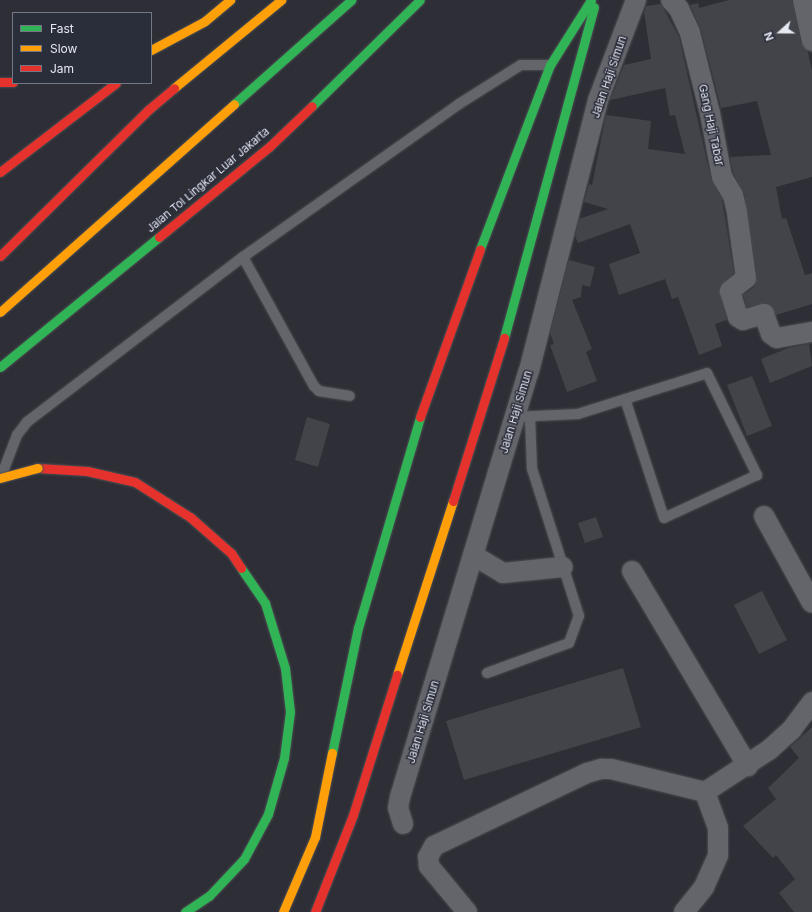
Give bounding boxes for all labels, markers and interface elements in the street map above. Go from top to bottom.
legend [12,12,152,84]
north arrow [760,12,800,52]
text: Fast [50,21,74,36]
text: N [761,30,777,43]
street label: Jalan Haji Simun [589,34,629,120]
text: Slow [50,41,77,56]
text: Jam [50,61,74,76]
street label: Gang Haji Tabar [696,83,726,167]
street label: Jalan Tol Lingkar Luar Jakarta [144,125,272,235]
street label: Jalan Haji Simun [497,369,535,455]
street label: Jalan Haji Simun [404,679,442,765]

